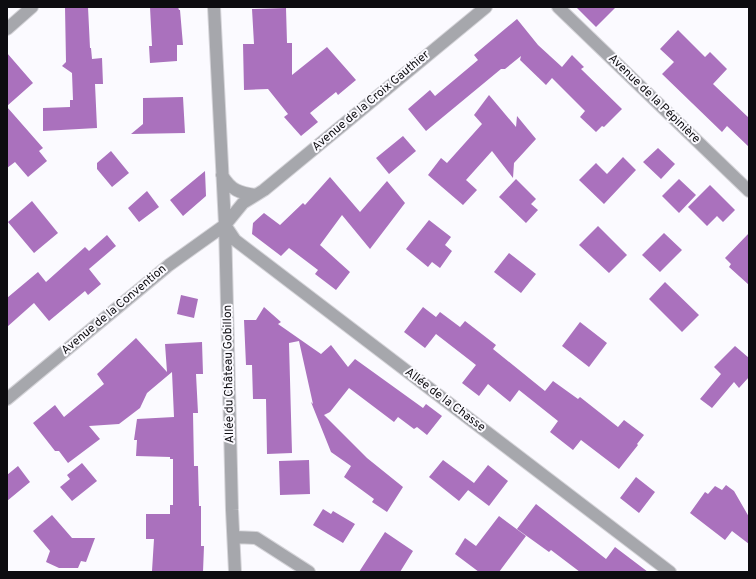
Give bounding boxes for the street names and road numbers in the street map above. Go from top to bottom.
street label: Avenue de la Croix Gauthier [309,47,433,155]
street label: Avenue de la Pépinière [604,51,704,147]
street label: Avenue de la Convention [58,261,170,359]
street label: Allée du Château Gobillon [220,305,238,443]
street label: Allée de la Chasse [401,364,489,436]

